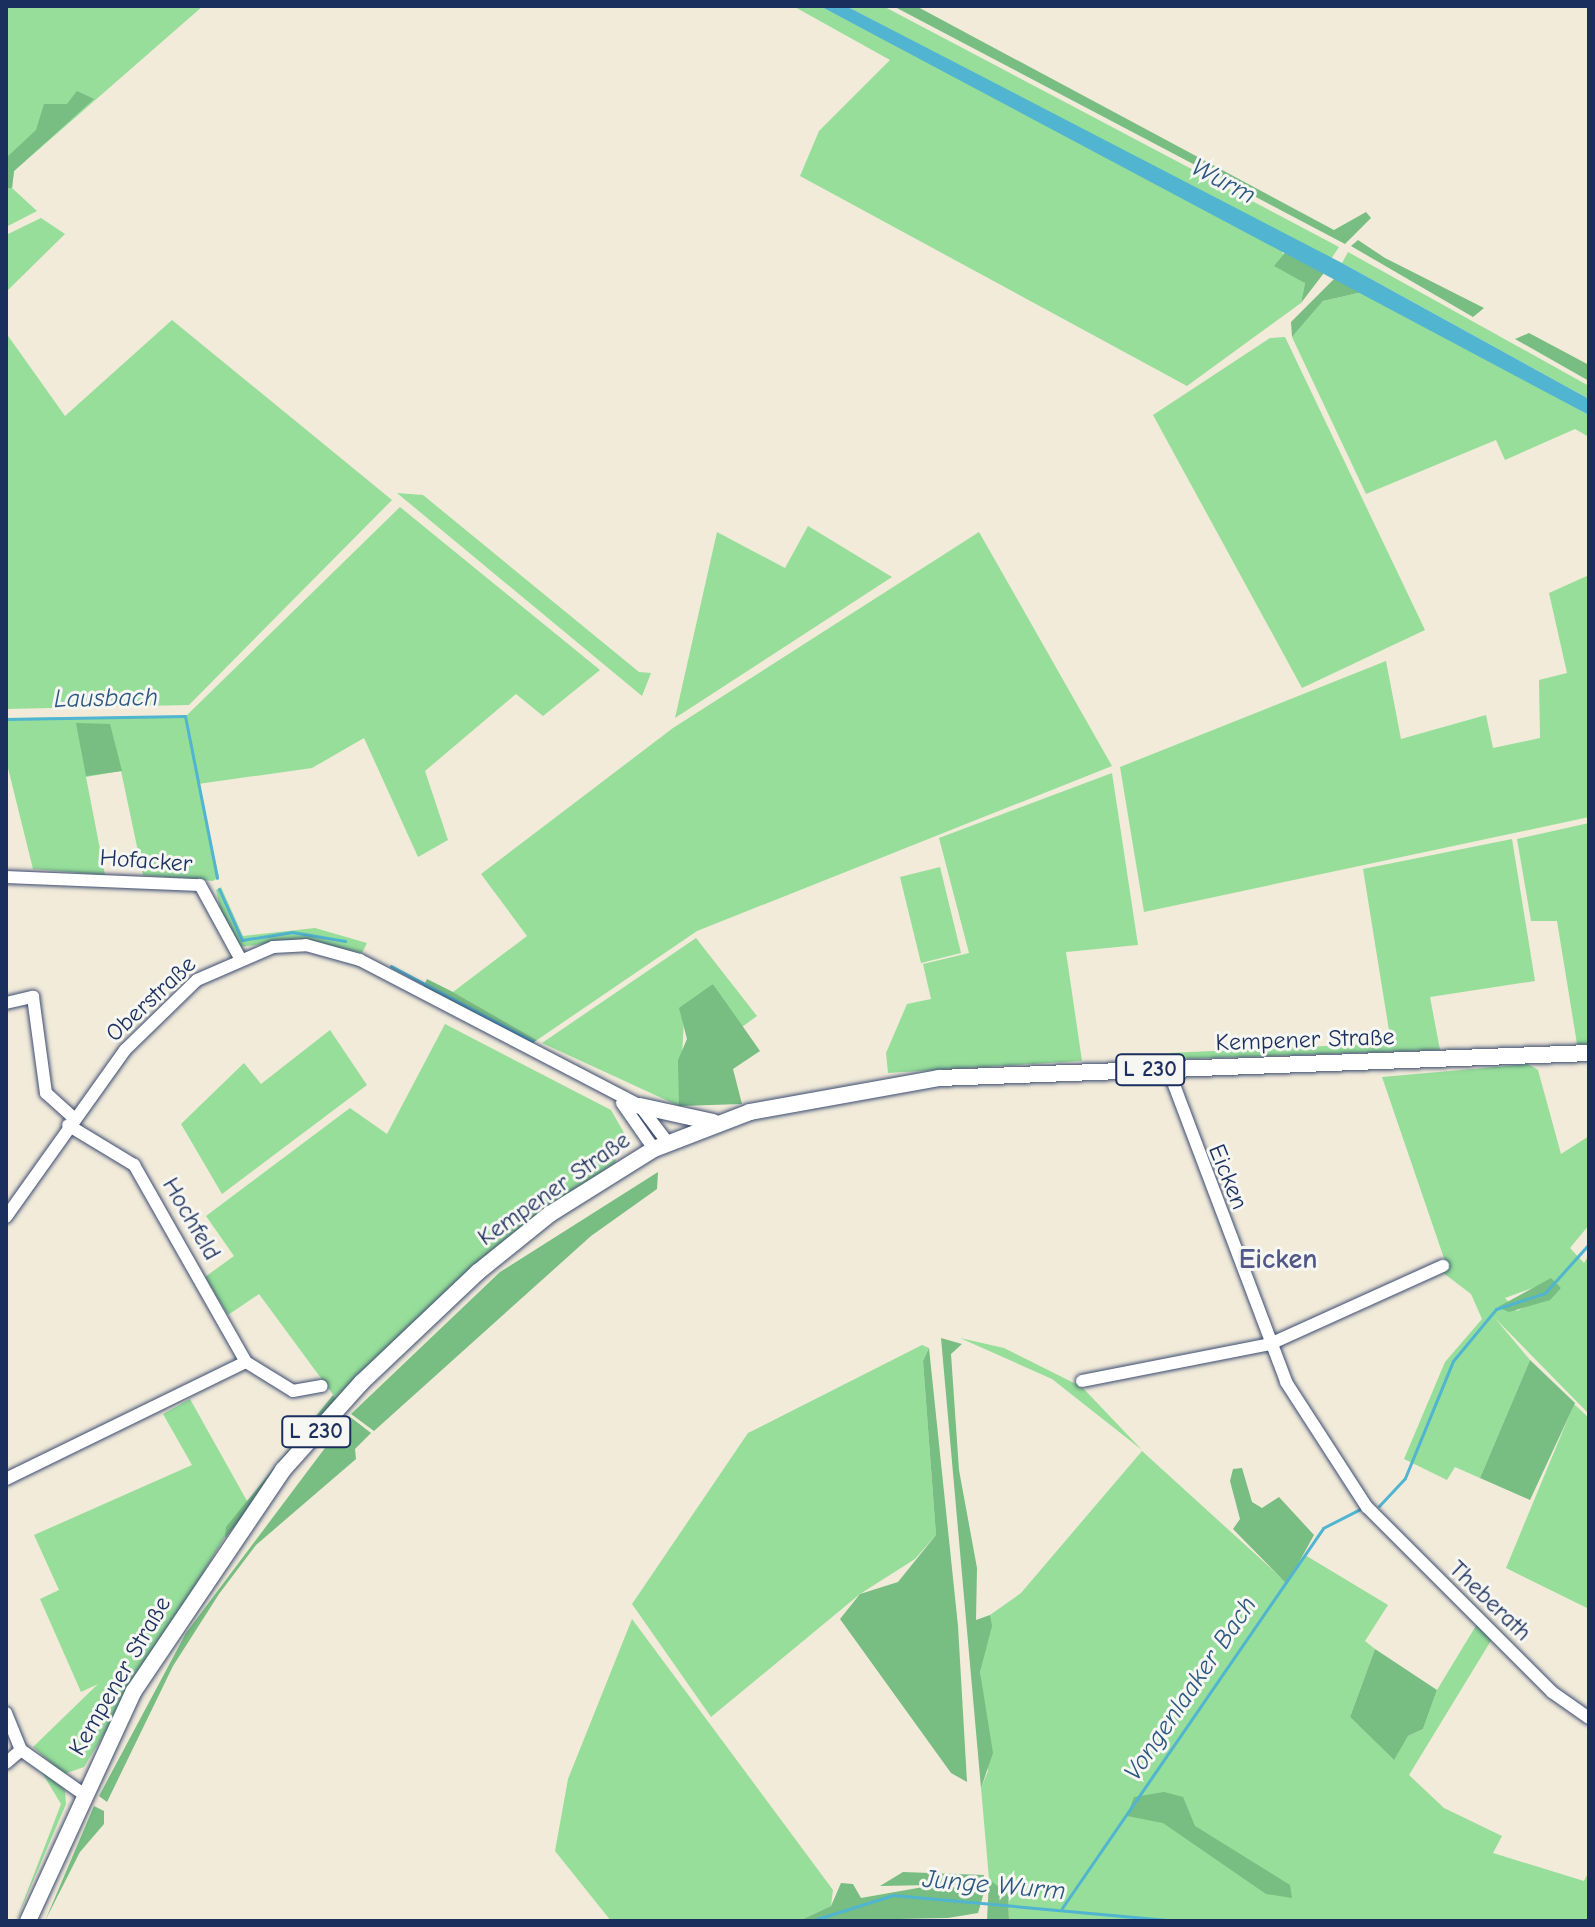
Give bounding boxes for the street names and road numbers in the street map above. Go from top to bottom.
street label: Hofacker [99,843,193,879]
street label: Oberstraße [100,950,202,1048]
street label: Kempener Straße [1215,1022,1395,1058]
road number: L 230 [1114,1052,1186,1088]
street label: Kempener Straße [472,1126,636,1252]
street label: Eicken [1202,1140,1254,1214]
street label: Hochfeld [156,1173,226,1265]
road number: L 230 [280,1414,352,1450]
street label: Theberath [1443,1555,1537,1647]
street label: Kempener Straße [63,1591,177,1761]

